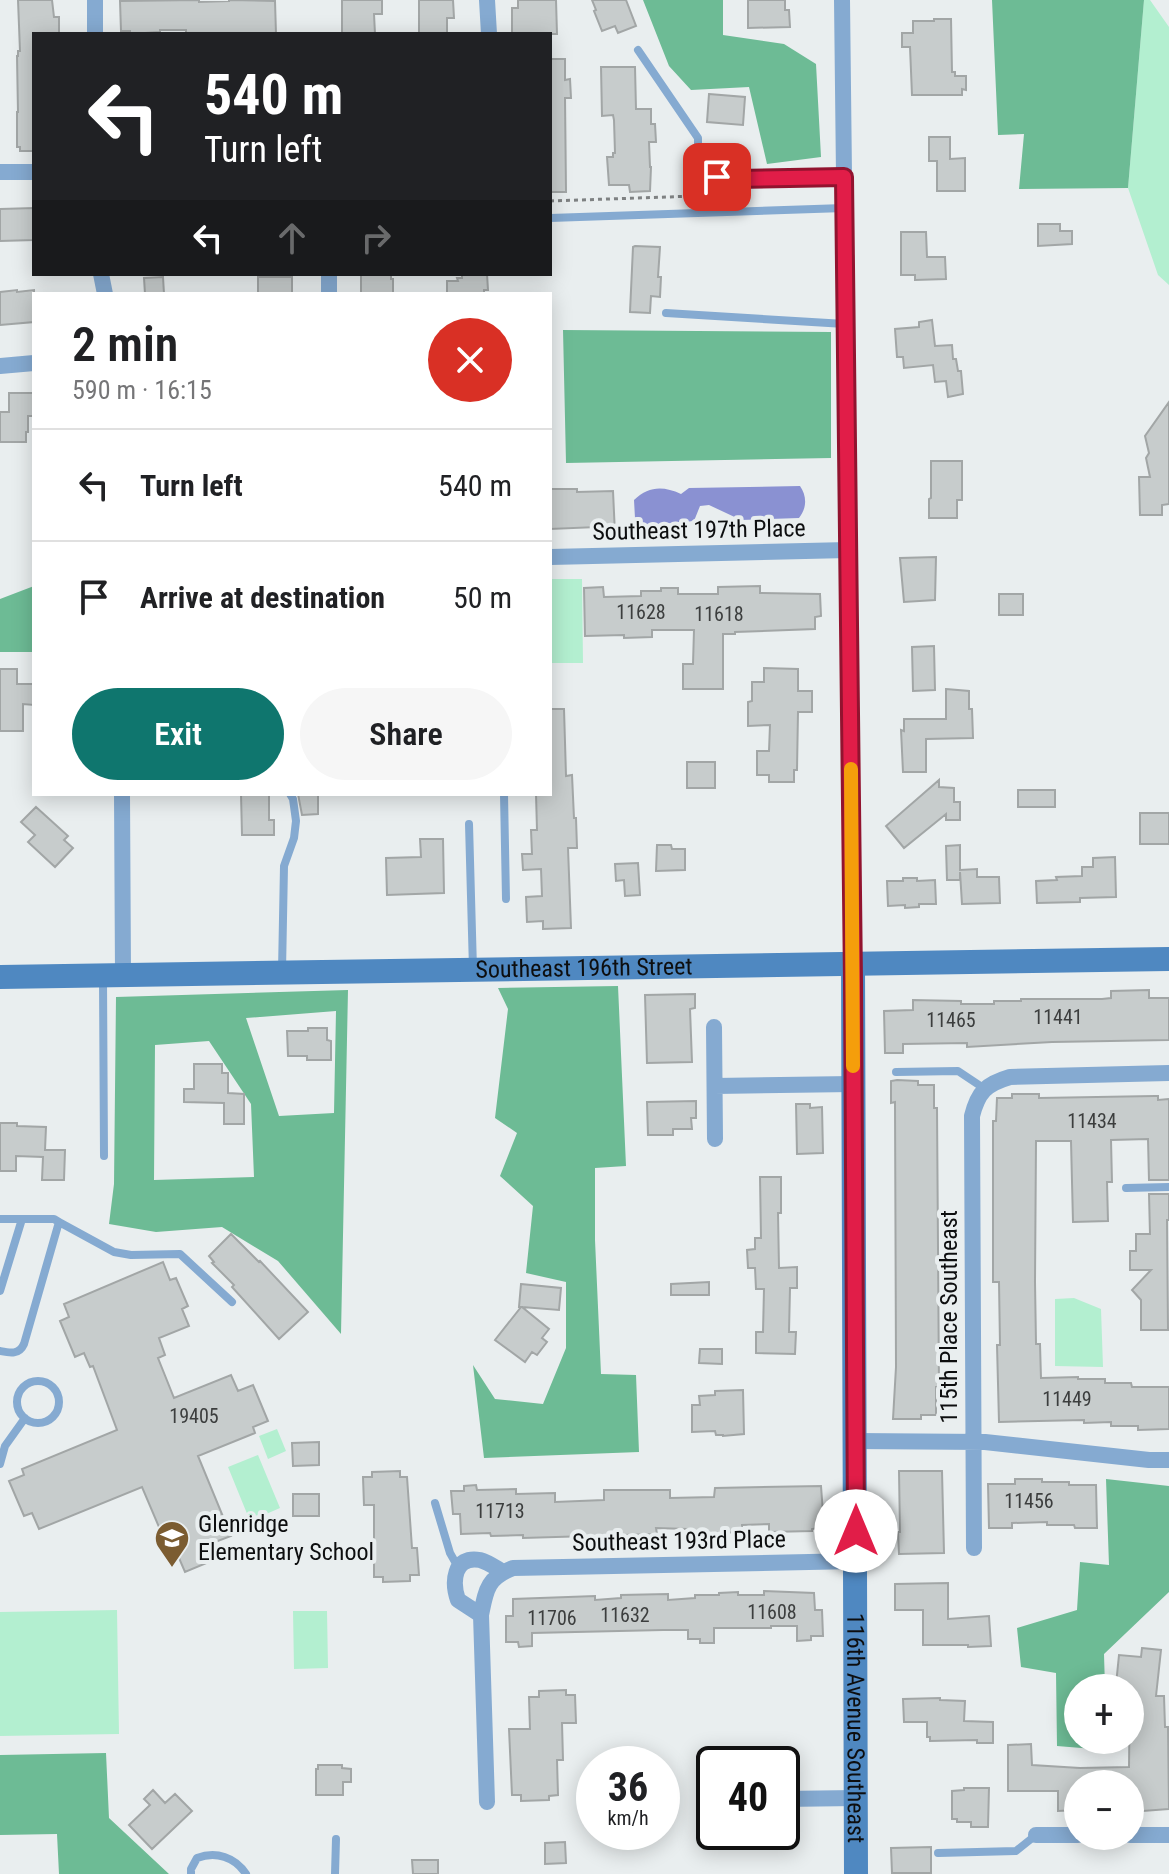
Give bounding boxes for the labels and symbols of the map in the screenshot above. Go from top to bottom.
pin [683,143,751,211]
street label: Southeast 197th Place [592,514,806,546]
house number: 11628 [616,600,666,624]
house number: 11618 [694,602,744,626]
street label: Southeast 196th Street [475,952,693,984]
house number: 11441 [1033,1005,1083,1029]
house number: 11465 [926,1008,976,1032]
house number: 11434 [1067,1109,1117,1133]
street label: 115th Place Southeast [935,1210,963,1424]
house number: 11449 [1042,1387,1092,1411]
house number: 19405 [169,1404,219,1428]
position arrow [814,1489,898,1573]
house number: 11456 [1004,1489,1054,1513]
house number: 11713 [475,1499,525,1523]
place label: Glenridge Elementary School [198,1510,374,1566]
school or university icon: Glenridge Elementary School [153,1519,191,1569]
street label: Southeast 193rd Place [572,1525,786,1557]
house number: 11608 [747,1600,797,1624]
house number: 11632 [600,1603,650,1627]
house number: 11706 [527,1606,577,1630]
street label: 116th Avenue Southeast [841,1613,870,1843]
speed limit sign: 40 [696,1746,800,1850]

